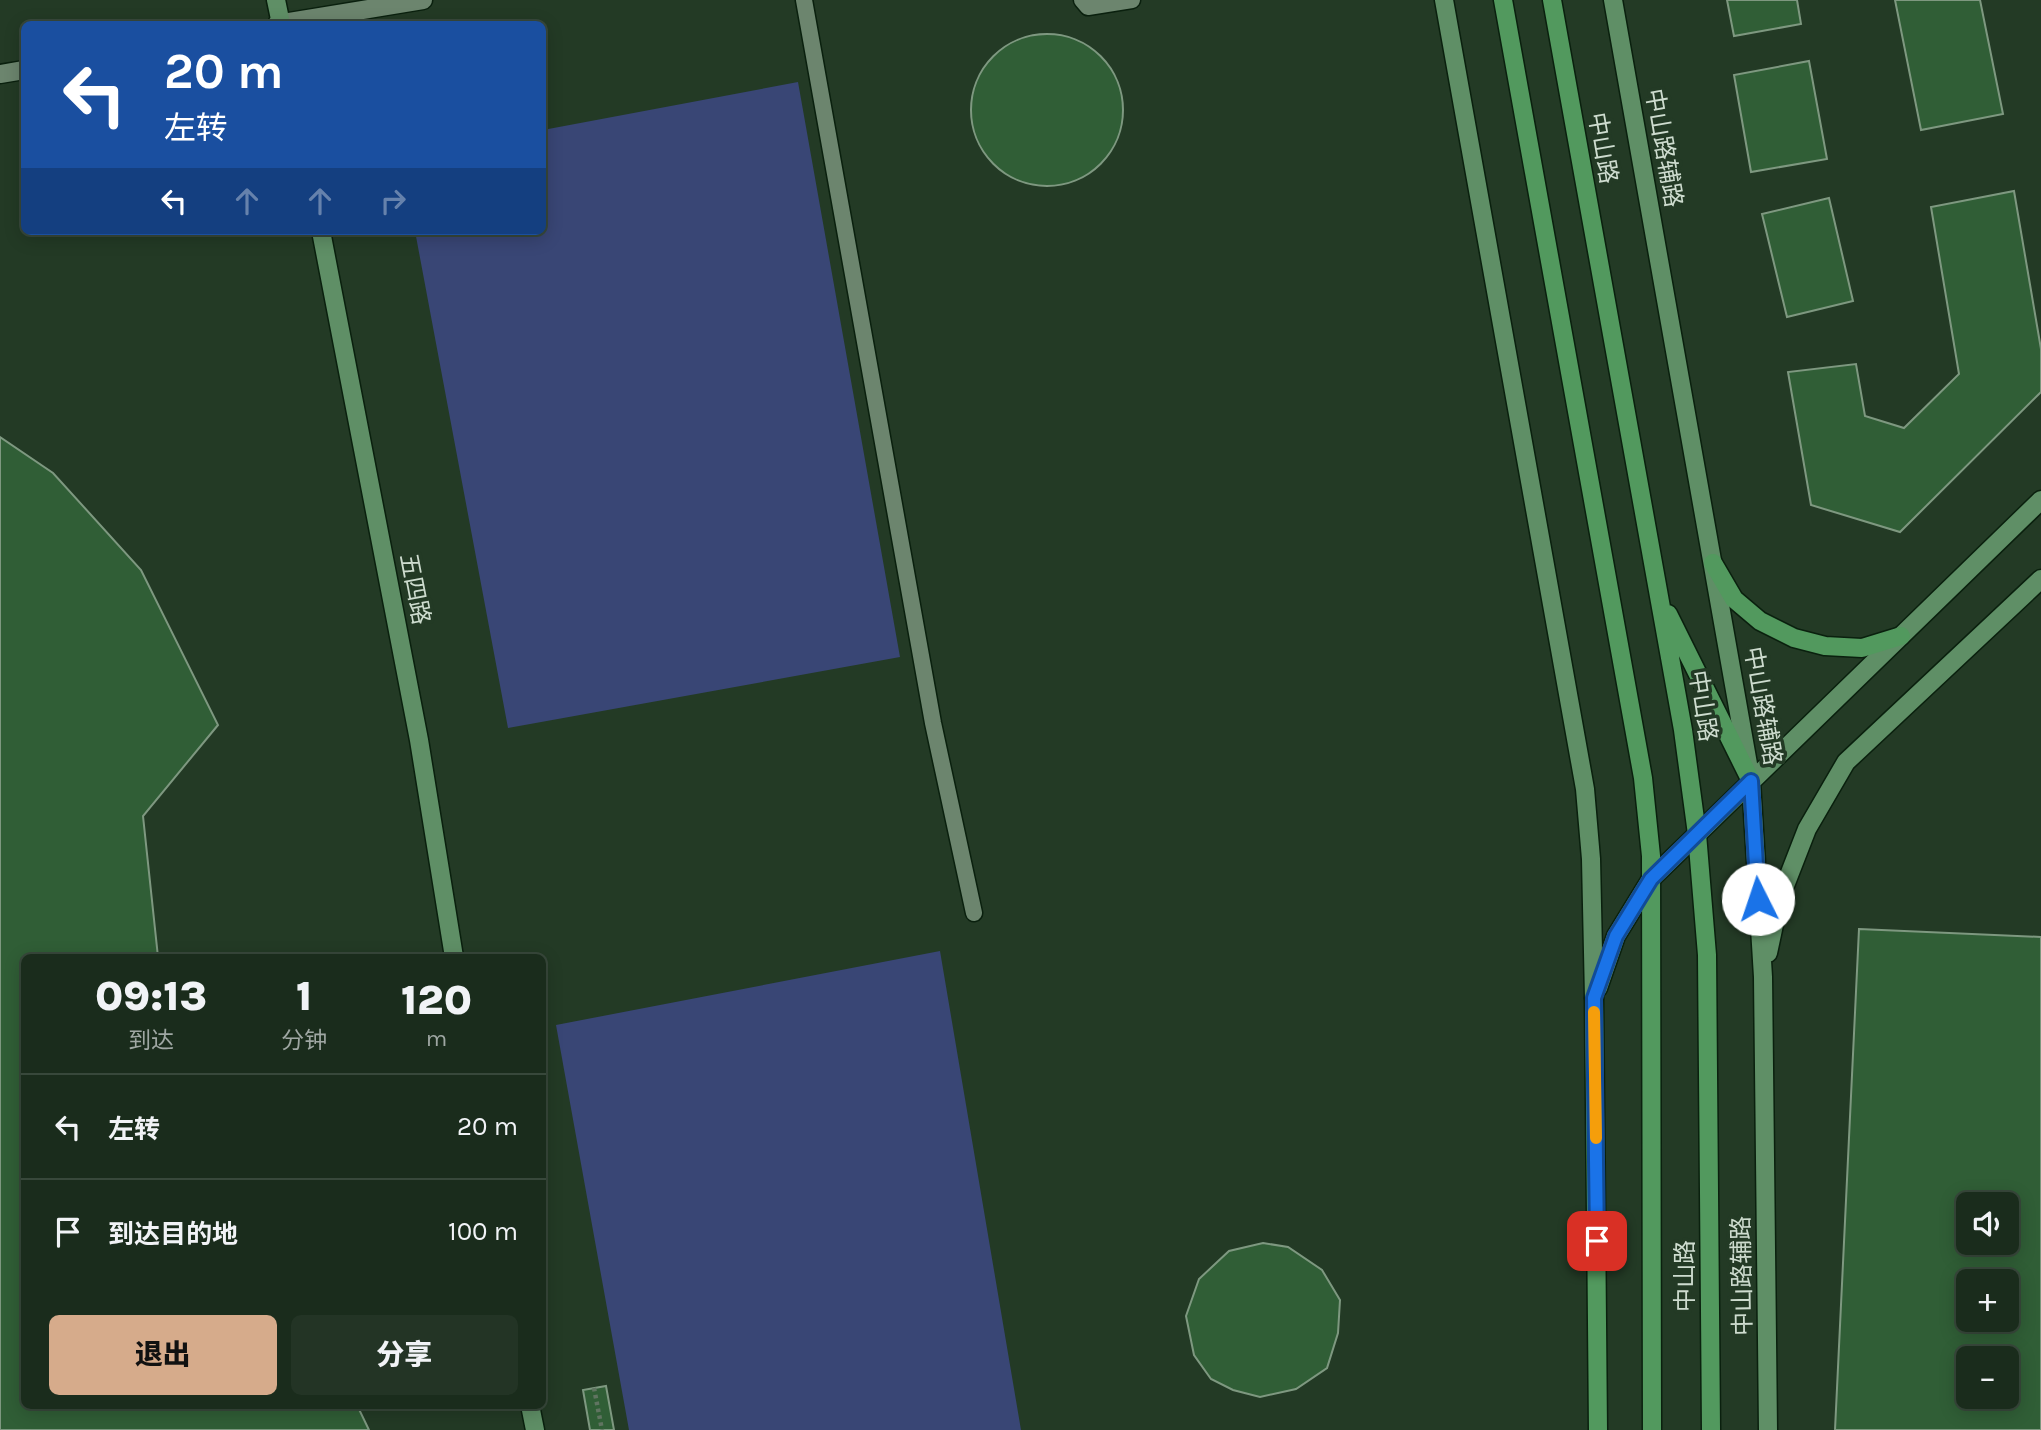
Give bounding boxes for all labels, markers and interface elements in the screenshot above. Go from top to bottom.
text: 20 m [164,43,284,100]
icon: left [49,49,140,140]
street label: 中山路辅路 [1640,86,1688,210]
text: 左转 [164,110,228,147]
street label: 中山路 [1583,110,1623,186]
icon: left [155,182,193,220]
icon: ahead [228,182,266,220]
icon: ahead [301,182,339,220]
icon: right [374,182,412,220]
street label: 五四路 [394,551,436,627]
street label: 中山路辅路 [1739,644,1787,768]
street label: 中山路 [1684,668,1722,744]
position arrow [1721,862,1795,936]
text: 09:13 [95,971,207,1021]
text: 1 [296,971,312,1021]
text: 120 [401,975,472,1025]
text: m [426,1025,447,1052]
text: 到达 [128,1027,174,1054]
text: 分钟 [281,1027,327,1054]
icon: left [49,1108,87,1146]
text: 20 m [457,1111,518,1142]
text: 左转 [108,1114,160,1145]
map controls [1956,1192,2019,1409]
button: sound [1956,1192,2019,1255]
pin [1567,1211,1627,1271]
icon: arrive [49,1213,87,1251]
text: 100 m [448,1216,518,1247]
street label: 中山路辅路 [1727,1216,1757,1336]
text: 到达目的地 [108,1219,238,1250]
icon: arrive [1578,1222,1616,1260]
street label: 中山路 [1671,1240,1699,1312]
button: + [1956,1269,2019,1332]
button: 退出 [49,1315,277,1395]
button: 分享 [291,1315,518,1395]
button: − [1956,1346,2019,1409]

